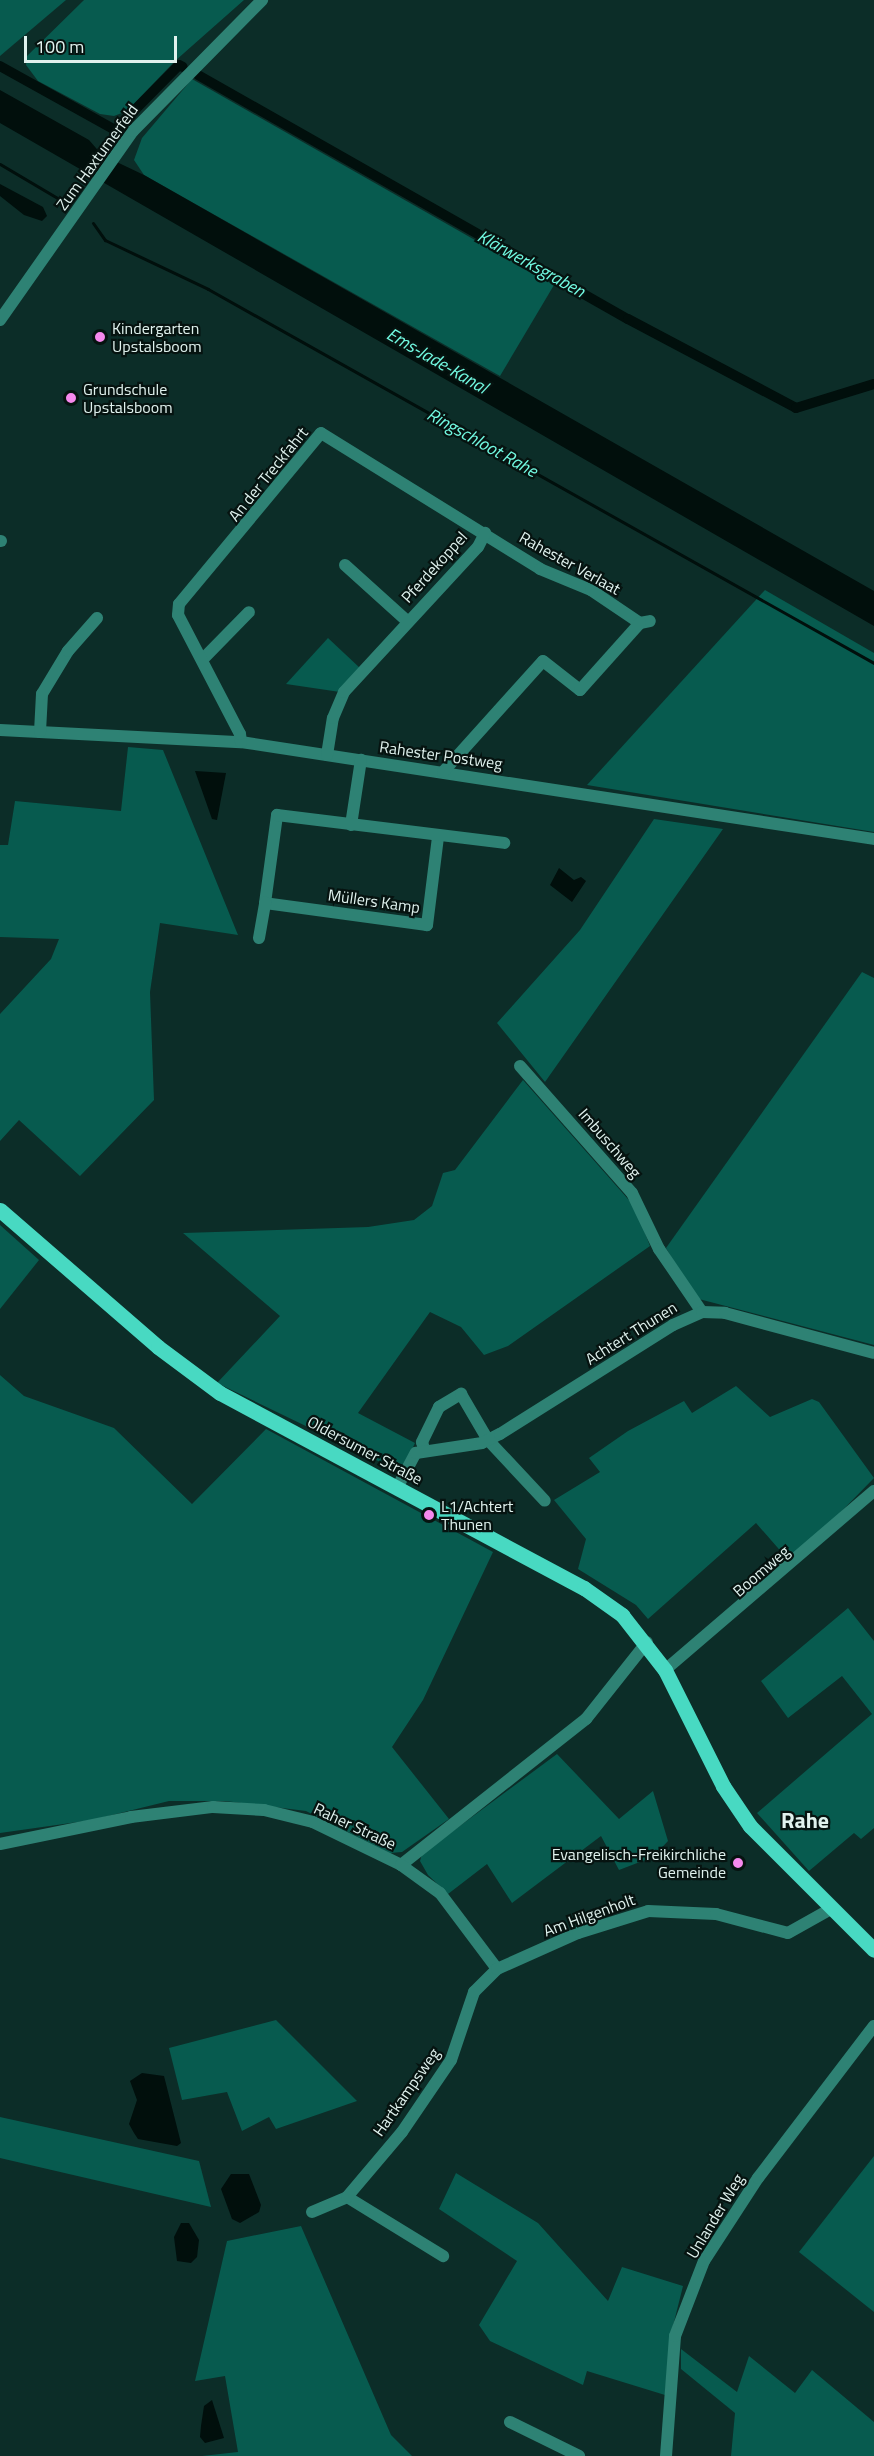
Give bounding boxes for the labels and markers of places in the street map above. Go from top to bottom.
place label: Kindergarten Upstalsboom [112,318,202,356]
marker: Kindergarten Upstalsboom [93,330,107,344]
place label: Grundschule Upstalsboom [83,379,173,417]
marker: Grundschule Upstalsboom [64,391,78,405]
place label: L1/Achtert Thunen [441,1496,513,1534]
marker: L1/Achtert Thunen [422,1508,436,1522]
place label: Evangelisch-Freikirchliche Gemeinde [552,1844,726,1882]
marker: Evangelisch-Freikirchliche Gemeinde [731,1856,745,1870]

